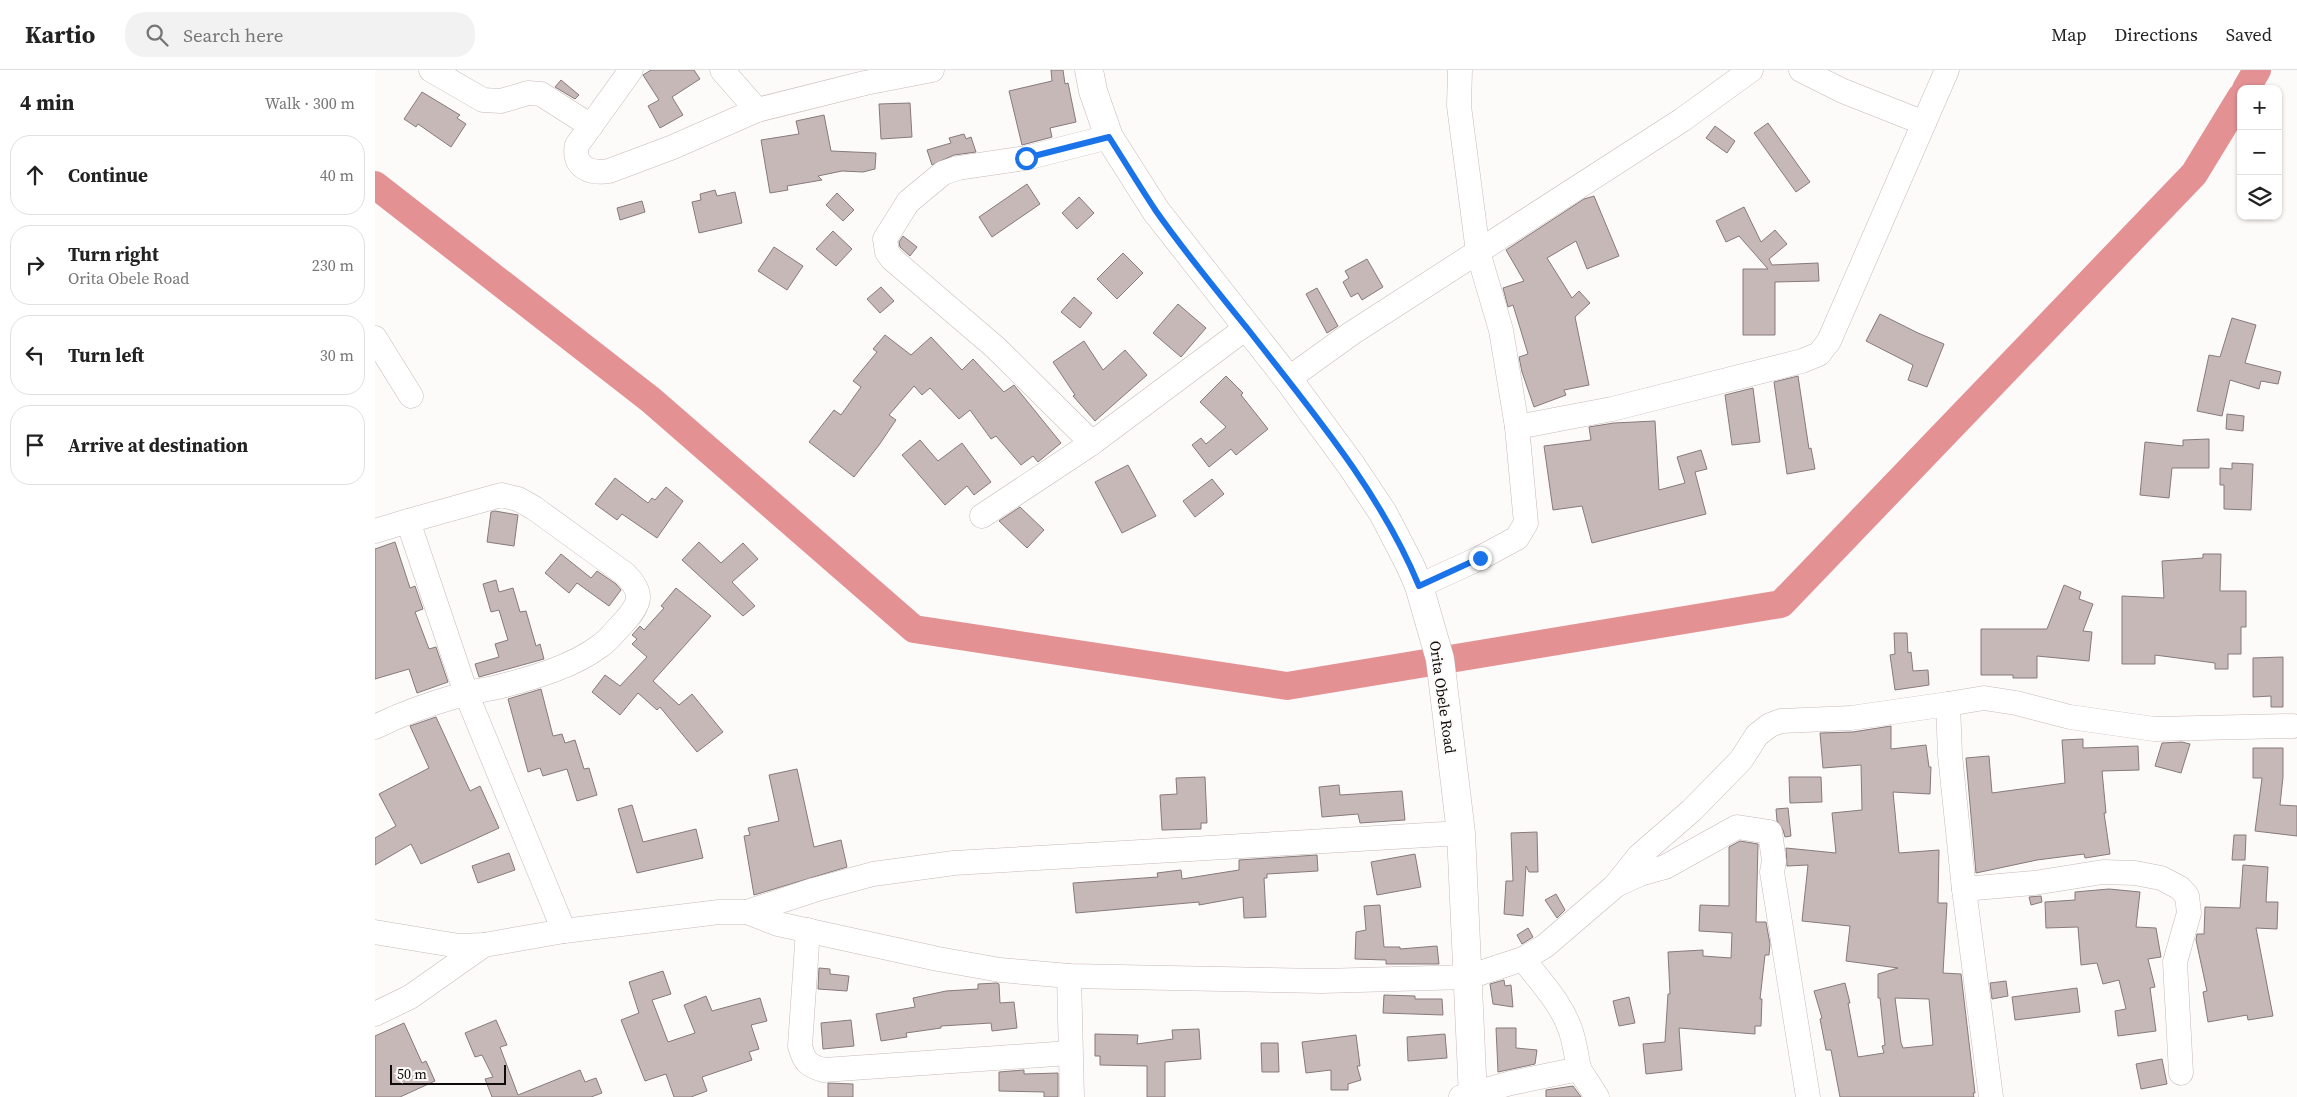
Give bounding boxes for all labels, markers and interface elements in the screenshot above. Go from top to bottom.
search box [125,12,475,57]
text: Kartio [25,18,95,51]
icon: search [143,21,171,49]
text: Search here [183,22,283,48]
text: Map [2051,22,2087,47]
text: Directions [2115,22,2198,47]
text: Saved [2226,22,2272,47]
map controls [2237,85,2282,220]
button: + [2237,85,2282,130]
text: 4 min [20,88,75,117]
text: Walk · 300 m [265,92,355,114]
button: − [2237,130,2282,175]
route start [1015,147,1038,170]
icon: ahead [21,161,49,189]
text: Continue [68,162,148,188]
text: 40 m [320,164,354,186]
button: layers [2237,175,2282,220]
text: Turn right [68,241,159,267]
icon: right [21,251,49,279]
text: 230 m [312,254,354,276]
text: Orita Obele Road [68,267,189,289]
icon: left [21,341,49,369]
text: Turn left [68,342,144,368]
text: 30 m [320,344,354,366]
icon: arrive [21,431,49,459]
text: Arrive at destination [68,432,248,458]
route end [1469,547,1492,570]
street label: Orita Obele Road [1425,639,1461,755]
scale bar [390,1062,506,1085]
text: 50 m [397,1064,427,1084]

